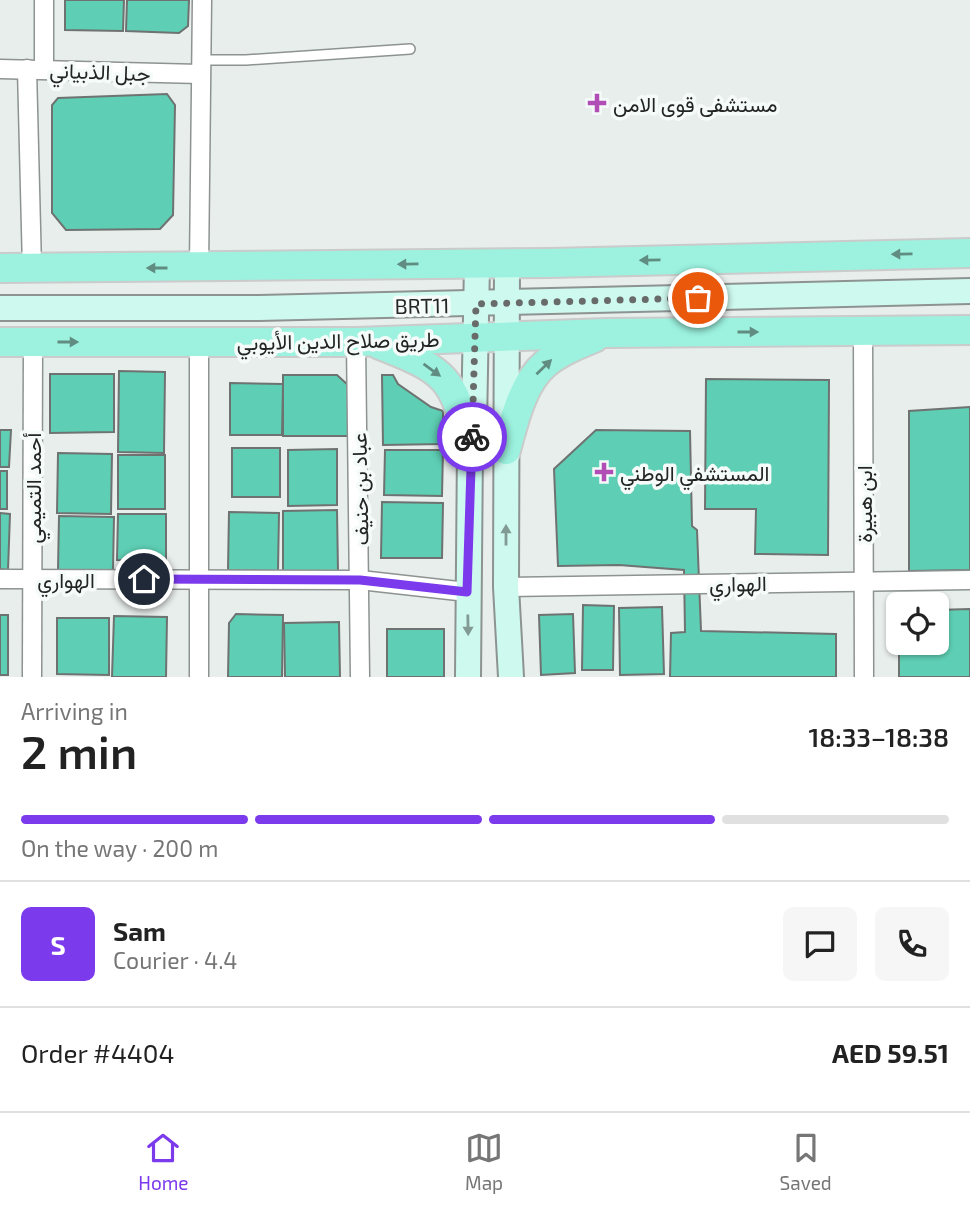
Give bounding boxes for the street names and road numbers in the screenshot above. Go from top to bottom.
street label: جبل الذبياني [49,57,151,91]
street label: BRT11 [394,292,450,318]
street label: طريق صلاح الدين الأيوبي [236,326,440,360]
street label: أحمد التميمي [20,432,51,543]
street label: عباد بن حنيف [346,432,373,546]
street label: ابن هبيرة [851,465,878,543]
street label: الهواري [37,567,95,598]
street label: الهواري [709,570,767,602]

